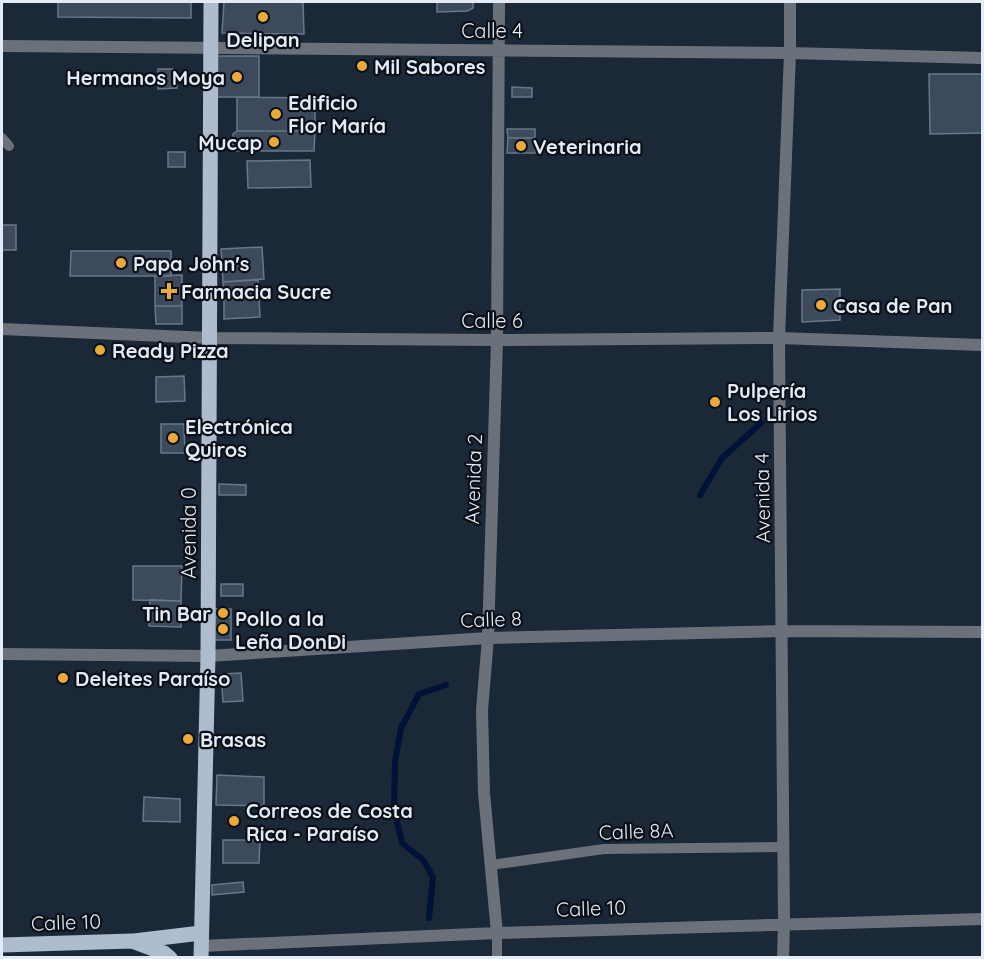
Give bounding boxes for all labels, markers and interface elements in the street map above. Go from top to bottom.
marker: Delipan [256,10,270,24]
street label: Calle 4 [461,18,523,43]
place label: Delipan [226,27,300,52]
place label: Mil Sabores [374,54,485,79]
marker: Mil Sabores [355,59,369,73]
place label: Hermanos Moya [66,65,225,90]
marker: Hermanos Moya [230,70,244,84]
place label: Edificio Flor María [288,90,386,138]
marker: Edificio Flor María [269,107,283,121]
place label: Mucap [198,130,262,155]
place label: Veterinaria [533,134,642,159]
marker: Mucap [267,135,281,149]
marker: Veterinaria [514,139,528,153]
place label: Papa John's [133,251,249,276]
marker: Papa John's [114,256,128,270]
place label: Farmacia Sucre [181,279,331,304]
marker: Farmacia Sucre [162,284,176,298]
place label: Casa de Pan [833,293,952,318]
marker: Casa de Pan [814,298,828,312]
street label: Calle 6 [461,308,523,333]
place label: Ready Pizza [112,338,229,363]
marker: Ready Pizza [93,343,107,357]
place label: Pulpería Los Lirios [727,378,817,426]
marker: Pulpería Los Lirios [708,395,722,409]
place label: Electrónica Quiros [185,414,293,462]
marker: Electrónica Quiros [166,431,180,445]
street label: Avenida 2 [459,433,487,525]
street label: Avenida 4 [749,453,775,543]
street label: Avenida 0 [176,487,201,579]
place label: Tin Bar [142,601,211,626]
street label: Calle 8 [460,605,522,633]
marker: Tin Bar [216,606,230,620]
place label: Pollo a la Leña DonDi [235,606,346,654]
marker: Pollo a la Leña DonDi [216,622,230,636]
place label: Deleites Paraíso [75,666,230,691]
marker: Deleites Paraíso [56,671,70,685]
place label: Brasas [200,727,266,752]
marker: Brasas [181,732,195,746]
place label: Correos de Costa Rica - Paraíso [246,798,413,846]
marker: Correos de Costa Rica - Paraíso [227,814,241,828]
street label: Calle 8A [598,817,674,845]
street label: Calle 10 [555,894,627,922]
street label: Calle 10 [30,908,102,936]

